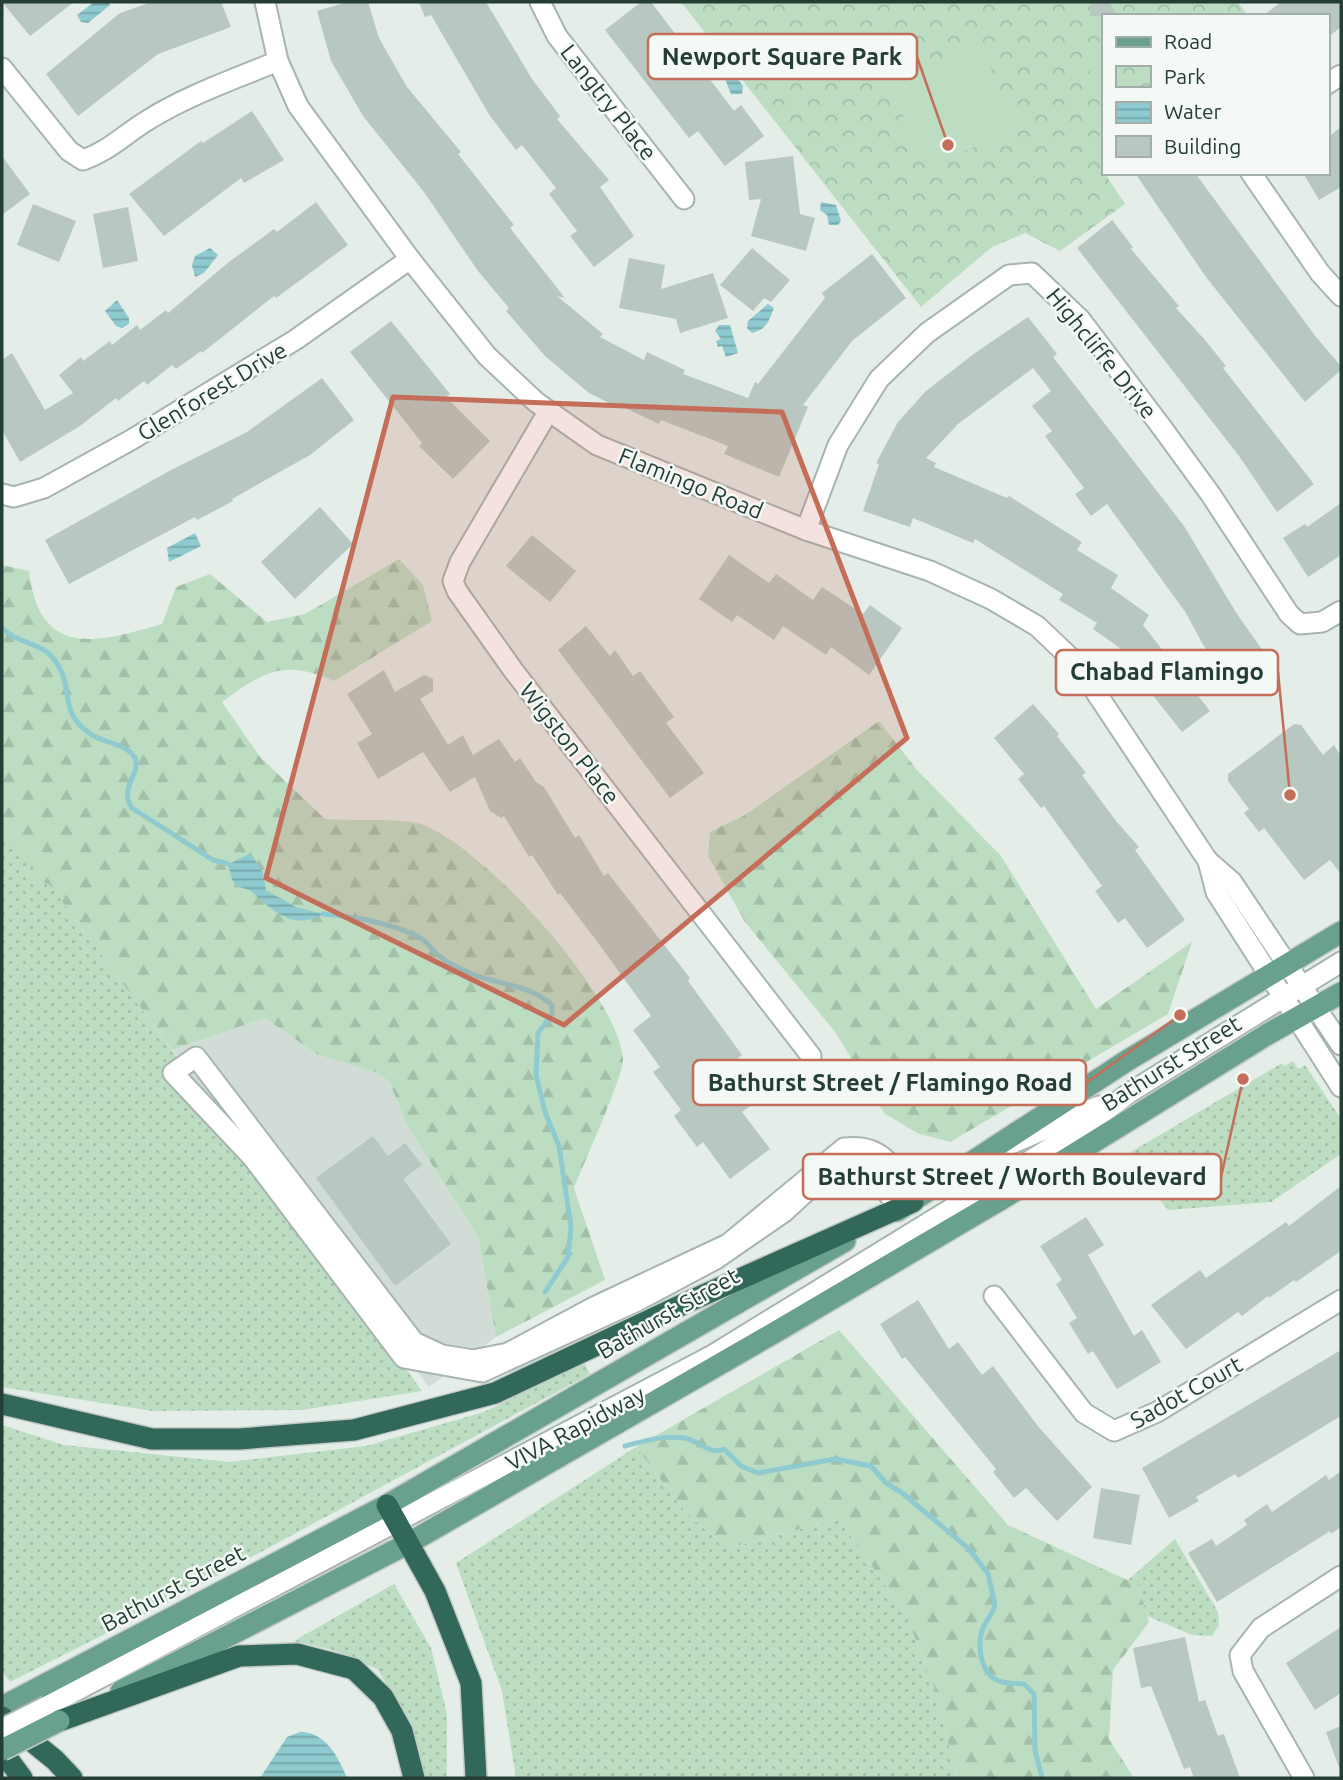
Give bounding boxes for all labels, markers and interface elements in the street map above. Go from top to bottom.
legend [1102,14,1329,175]
text: Road [1164,29,1212,53]
callout: Newport Square Park [648,34,917,79]
street label: Langtry Place [556,39,662,165]
text: Newport Square Park [662,43,903,70]
text: Park [1164,64,1206,88]
text: Water [1164,99,1222,123]
text: Building [1164,134,1241,158]
street label: Highcliffe Drive [1042,283,1162,423]
street label: Glenforest Drive [133,337,291,445]
street label: Flamingo Road [615,443,767,523]
callout: Chabad Flamingo [1056,650,1278,695]
text: Chabad Flamingo [1070,658,1264,685]
street label: Wigston Place [515,678,625,808]
street label: Bathurst Street [1097,1010,1245,1116]
callout: Bathurst Street / Flamingo Road [693,1060,1086,1105]
text: Bathurst Street / Flamingo Road [708,1069,1072,1096]
callout: Bathurst Street / Worth Boulevard [803,1154,1221,1199]
text: Bathurst Street / Worth Boulevard [817,1163,1207,1190]
street label: Bathurst Street [593,1262,743,1364]
street label: Sadot Court [1126,1351,1246,1433]
street label: VIVA Rapidway [501,1381,649,1475]
street label: Bathurst Street [97,1540,249,1636]

